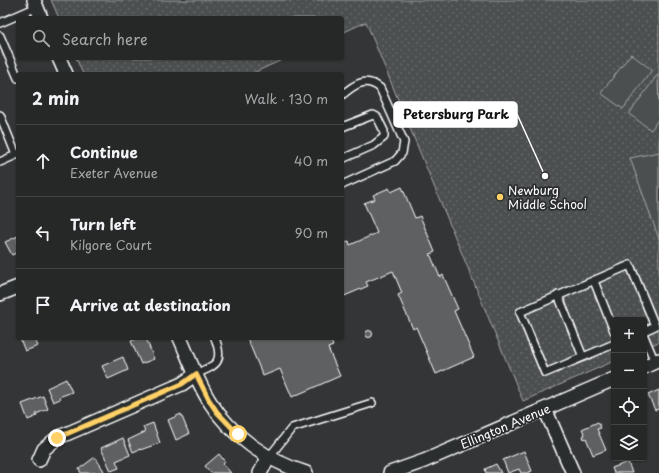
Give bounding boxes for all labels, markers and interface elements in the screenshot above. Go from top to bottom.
search box [16,16,344,60]
icon: search [30,27,52,49]
text: Search here [62,27,148,50]
text: 2 min [32,85,79,111]
text: Walk · 130 m [245,89,328,108]
callout: Petersburg Park [394,102,517,127]
text: Petersburg Park [403,104,509,123]
text: Continue [70,140,138,163]
icon: ahead [32,150,54,172]
text: 40 m [294,151,328,170]
text: Exeter Avenue [70,163,158,182]
place label: Newburg Middle School [508,181,587,213]
marker: Newburg Middle School [495,192,505,202]
text: Turn left [70,212,136,235]
icon: left [32,222,54,244]
text: 90 m [295,223,328,242]
text: Kilgore Court [70,235,152,254]
text: Arrive at destination [70,293,231,316]
icon: arrive [32,294,54,316]
map controls [611,317,647,461]
button: + [611,317,647,353]
button: − [611,353,647,389]
button: locate [611,389,647,425]
street label: Ellington Avenue [457,399,553,453]
route start [229,425,247,443]
button: layers [611,425,647,461]
route end [48,429,66,447]

